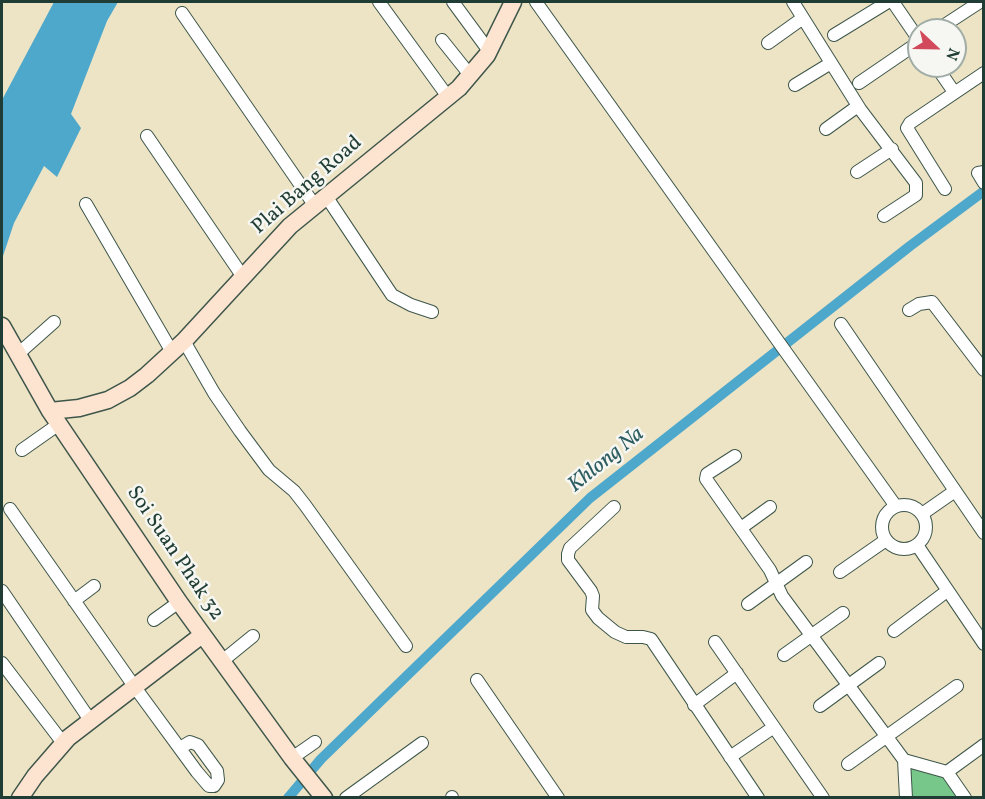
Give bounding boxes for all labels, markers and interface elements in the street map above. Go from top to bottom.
north arrow [907,18,967,78]
text: N [939,44,964,64]
street label: Plai Bang Road [248,131,368,241]
water label: Khlong Na [564,422,650,500]
street label: Soi Suan Phak 32 [120,482,228,626]

